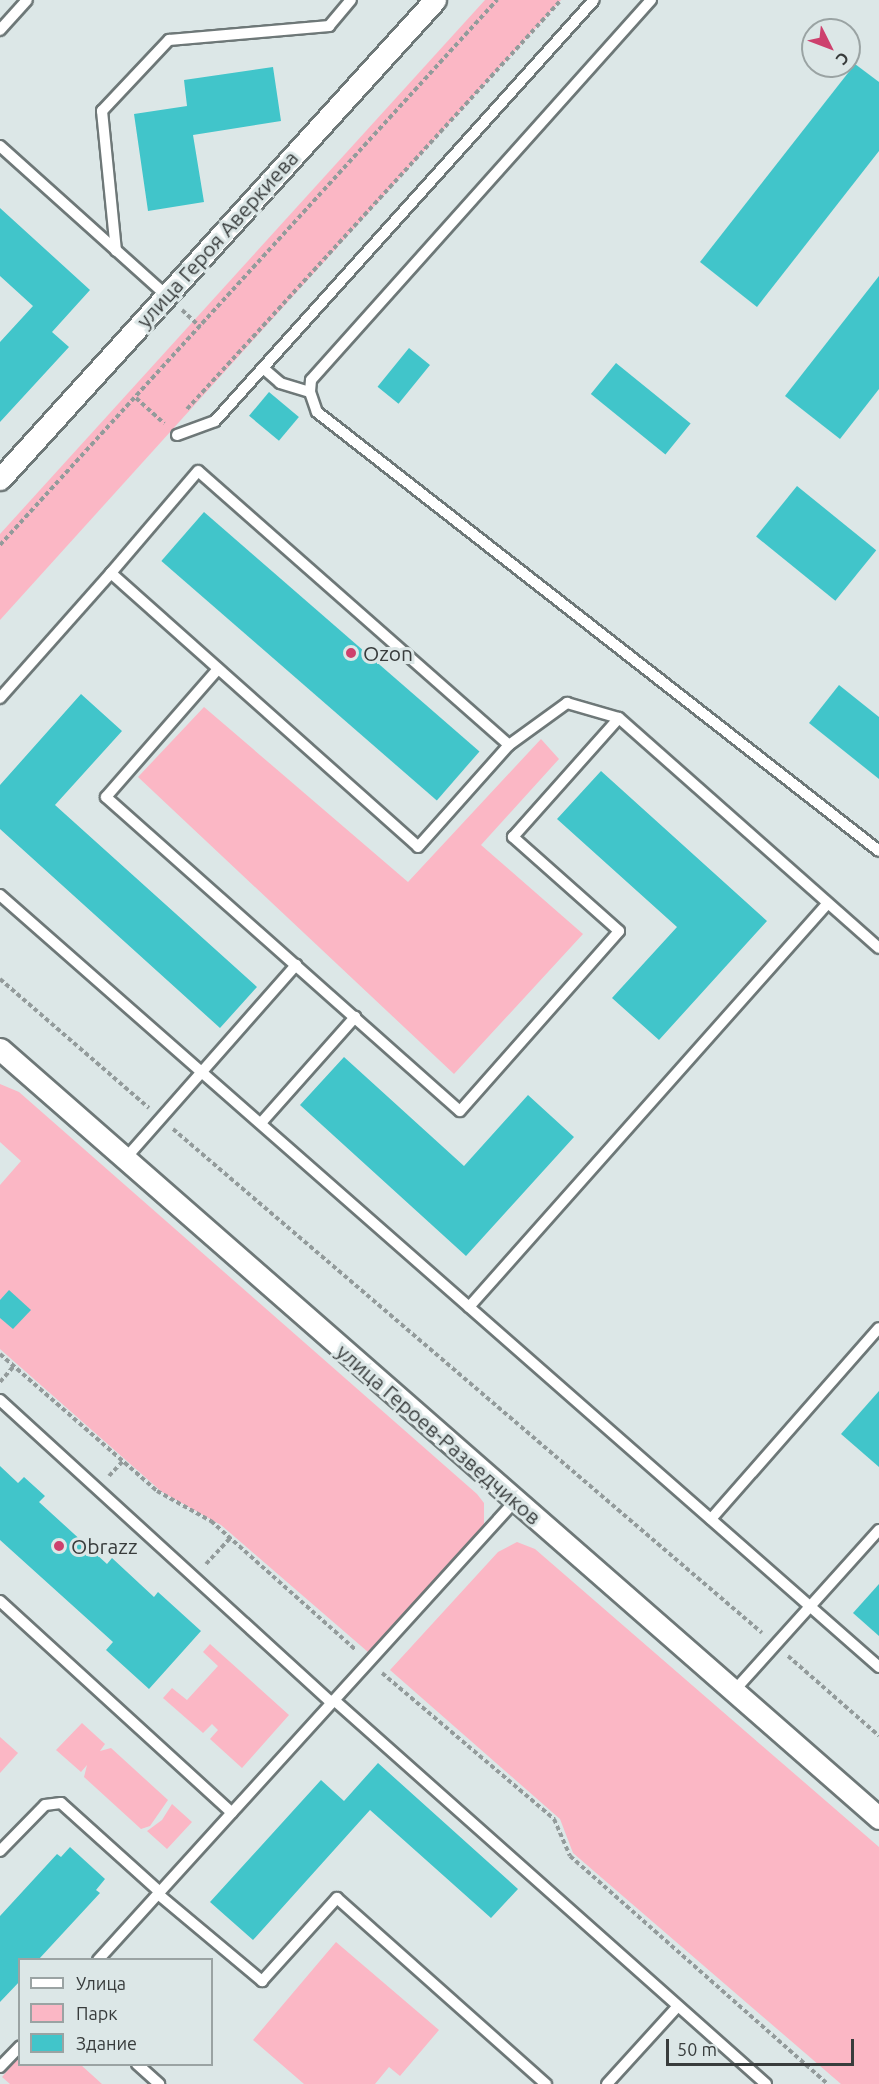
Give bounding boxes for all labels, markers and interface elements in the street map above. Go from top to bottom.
north arrow [801,18,861,78]
text: С [833,49,853,69]
street label: улица Героя Аверкиева [131,145,303,333]
place label: Ozon [363,640,413,666]
marker: Ozon [344,646,358,660]
street label: улица Героев-Разведчиков [332,1338,546,1530]
place label: Obrazz [71,1533,138,1559]
marker: Obrazz [52,1539,66,1553]
legend [18,1958,213,2066]
text: Улица [76,1973,126,1993]
text: Парк [76,2003,117,2023]
scale bar [669,2027,856,2065]
text: Здание [76,2033,137,2053]
text: 50 m [677,2039,717,2059]

